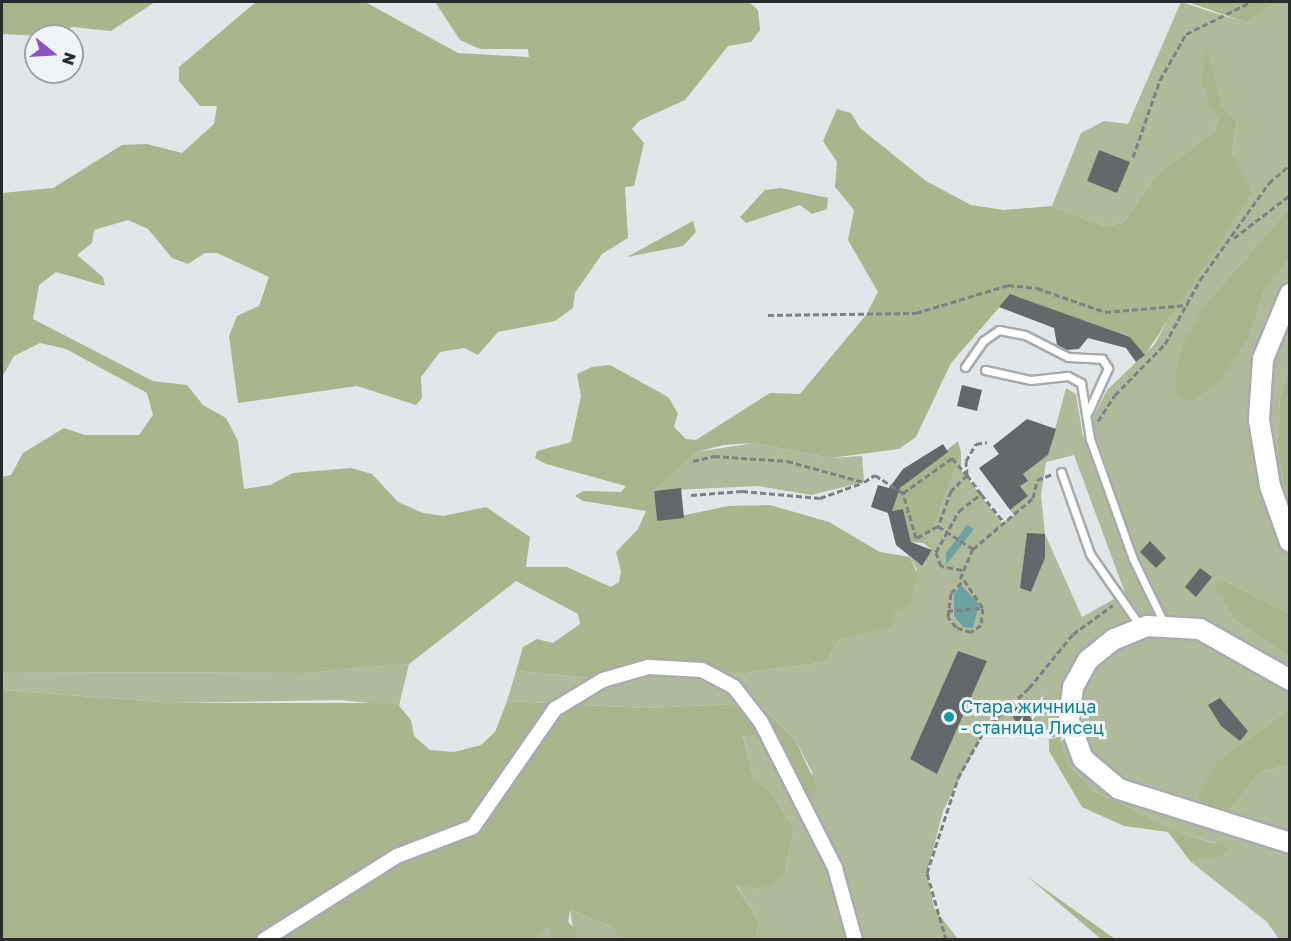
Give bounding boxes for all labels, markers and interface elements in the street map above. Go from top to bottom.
north arrow [24,24,84,84]
text: N [58,50,81,68]
place label: Стара жичница - станица Лисец [961,696,1104,738]
marker: Стара жичница - станица Лисец [942,710,956,724]

